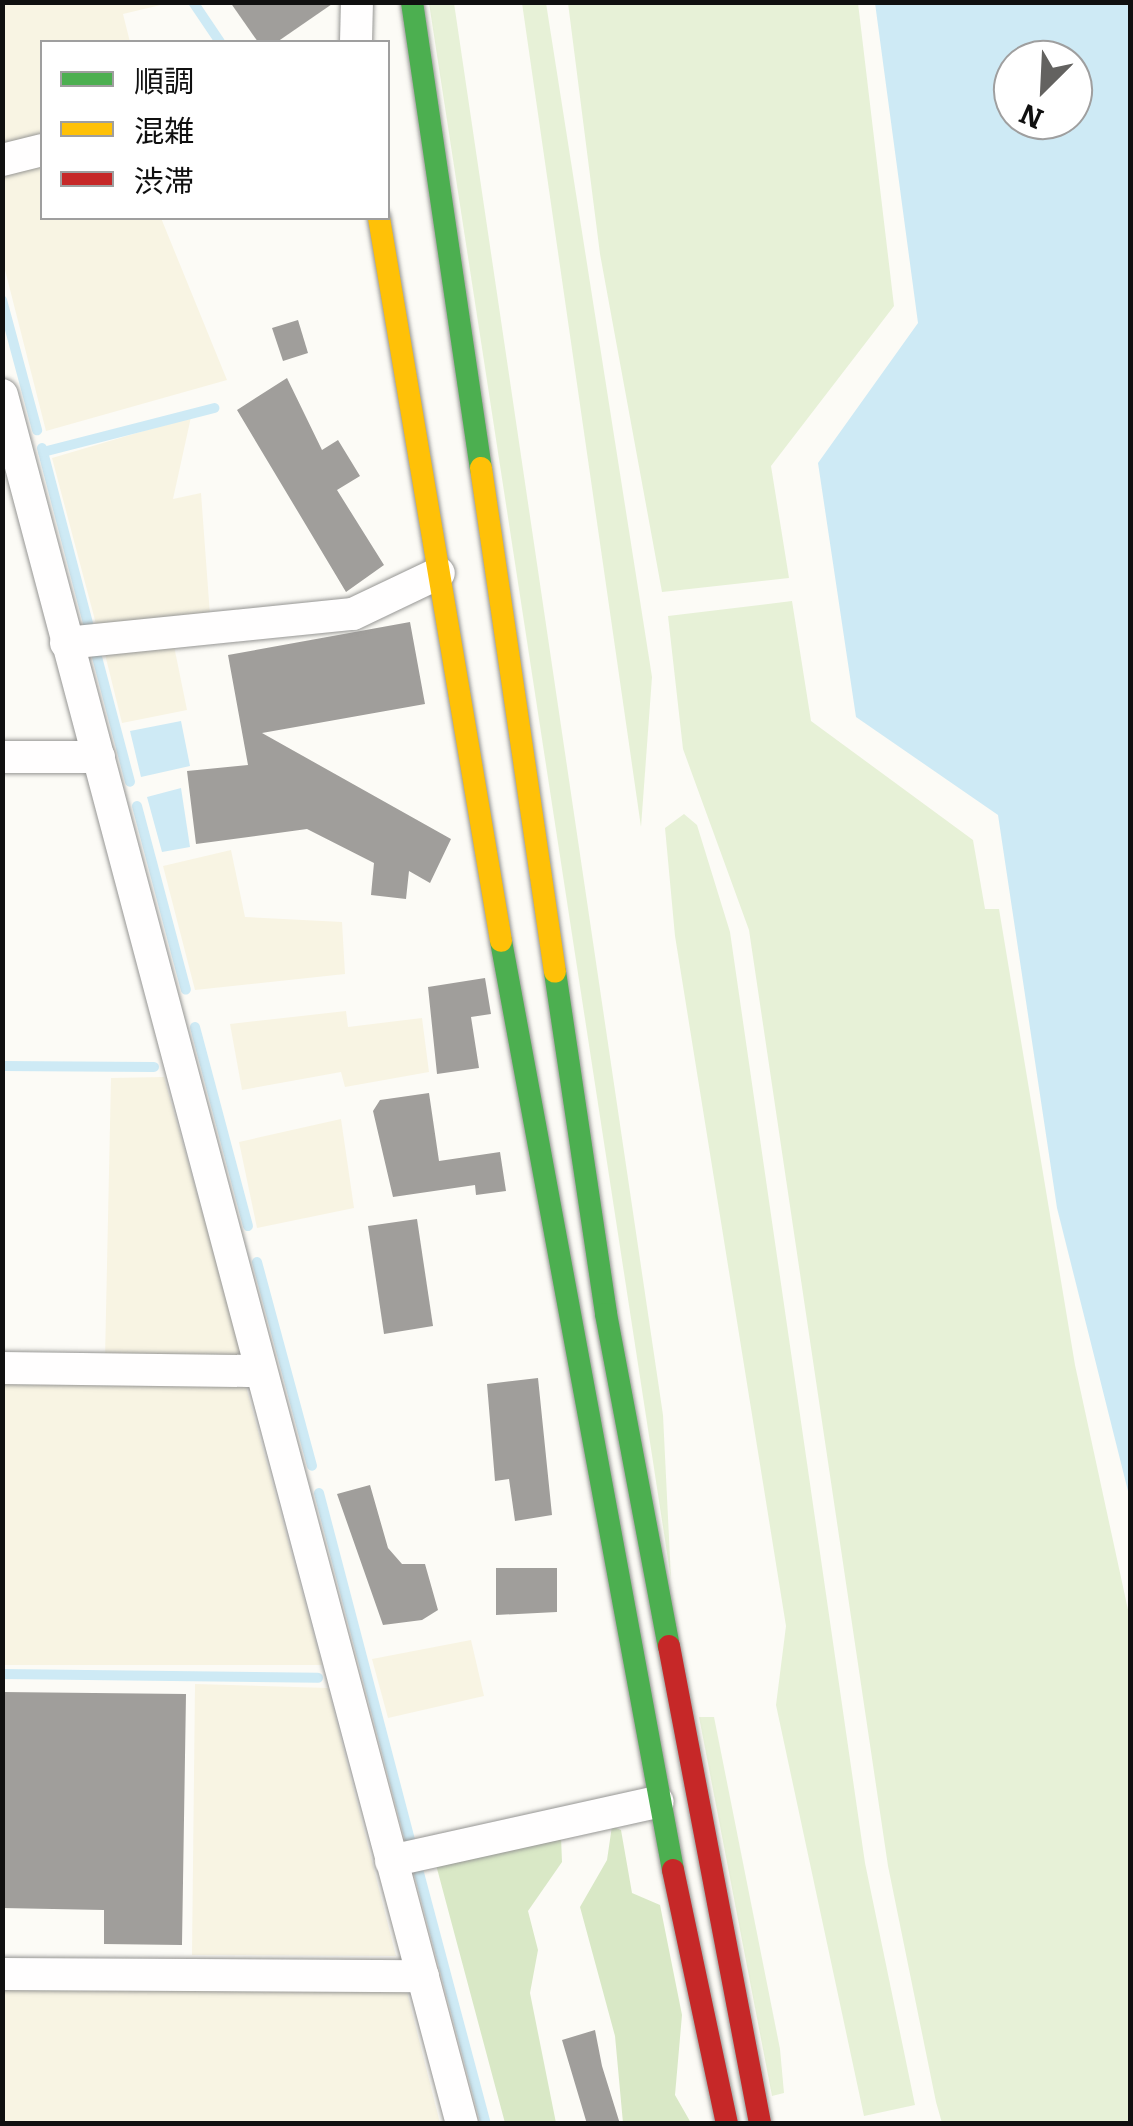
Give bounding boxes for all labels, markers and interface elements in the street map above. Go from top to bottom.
legend [40,40,390,220]
north arrow [993,40,1093,140]
text: 順調 [134,64,194,100]
text: N [1015,97,1048,136]
text: 混雑 [134,114,194,150]
text: 渋滞 [134,164,194,200]

